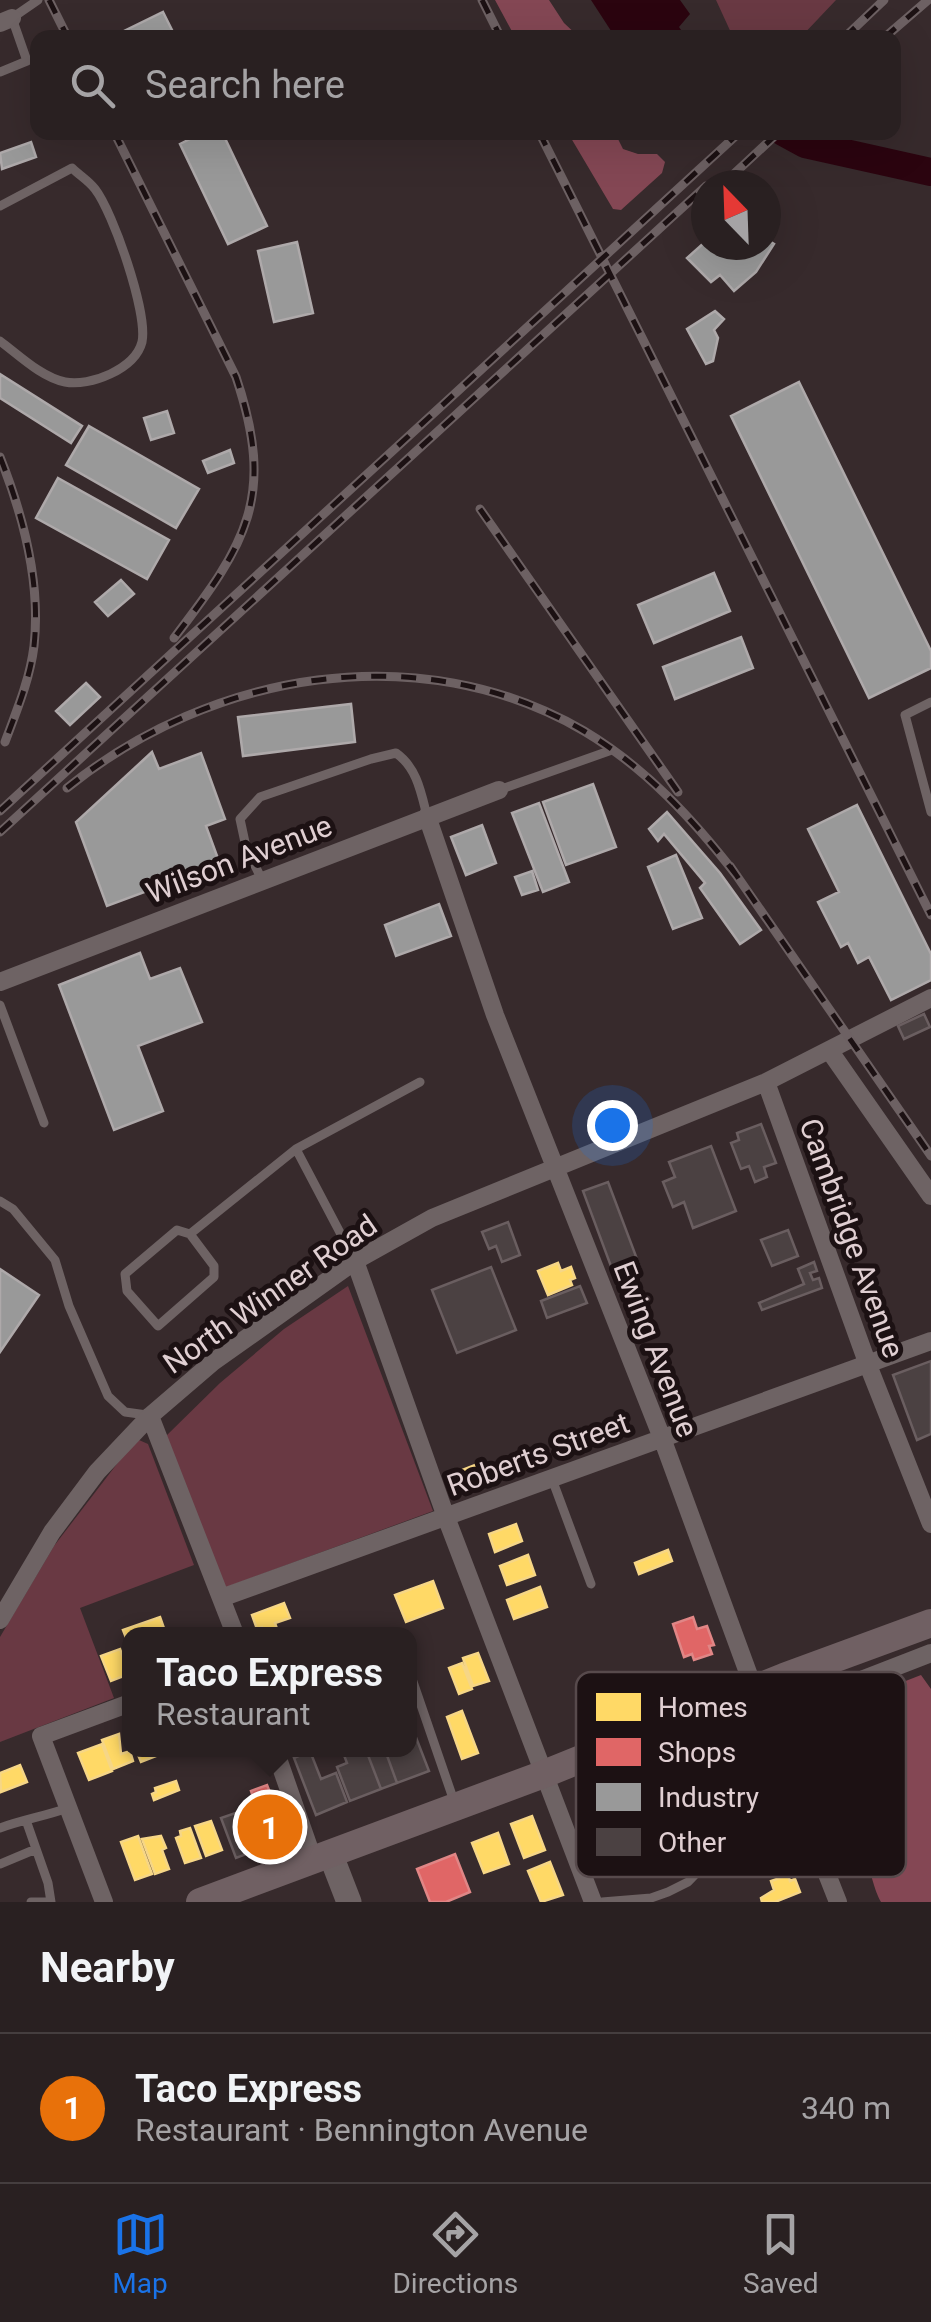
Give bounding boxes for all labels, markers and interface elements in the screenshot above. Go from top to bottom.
search box [30,30,901,140]
icon: search [65,58,120,113]
text: Search here [145,63,345,107]
north arrow [691,170,781,260]
street label: Wilson Avenue [141,808,337,910]
your location [587,1100,638,1151]
street label: Cambridge Avenue [793,1114,911,1362]
street label: North Winner Road [157,1207,383,1381]
street label: Ewing Avenue [606,1256,706,1442]
street label: Roberts Street [442,1405,634,1503]
popup [122,1627,417,1757]
text: Taco Express [156,1651,383,1695]
legend [576,1672,906,1877]
text: Homes [658,1691,748,1724]
text: Restaurant [156,1695,310,1733]
text: Shops [658,1736,736,1769]
text: Industry [658,1781,759,1814]
pin: 1 [238,1790,302,1864]
text: Other [658,1826,727,1859]
text: Nearby [40,1943,175,1992]
text: Taco Express [135,2067,362,2111]
text: 1 [63,2089,82,2127]
text: 340 m [801,2089,891,2127]
text: Restaurant · Bennington Avenue [135,2111,588,2149]
tab: Map [112,2207,168,2300]
tab: Directions [392,2207,518,2300]
tab: Saved [743,2207,819,2300]

